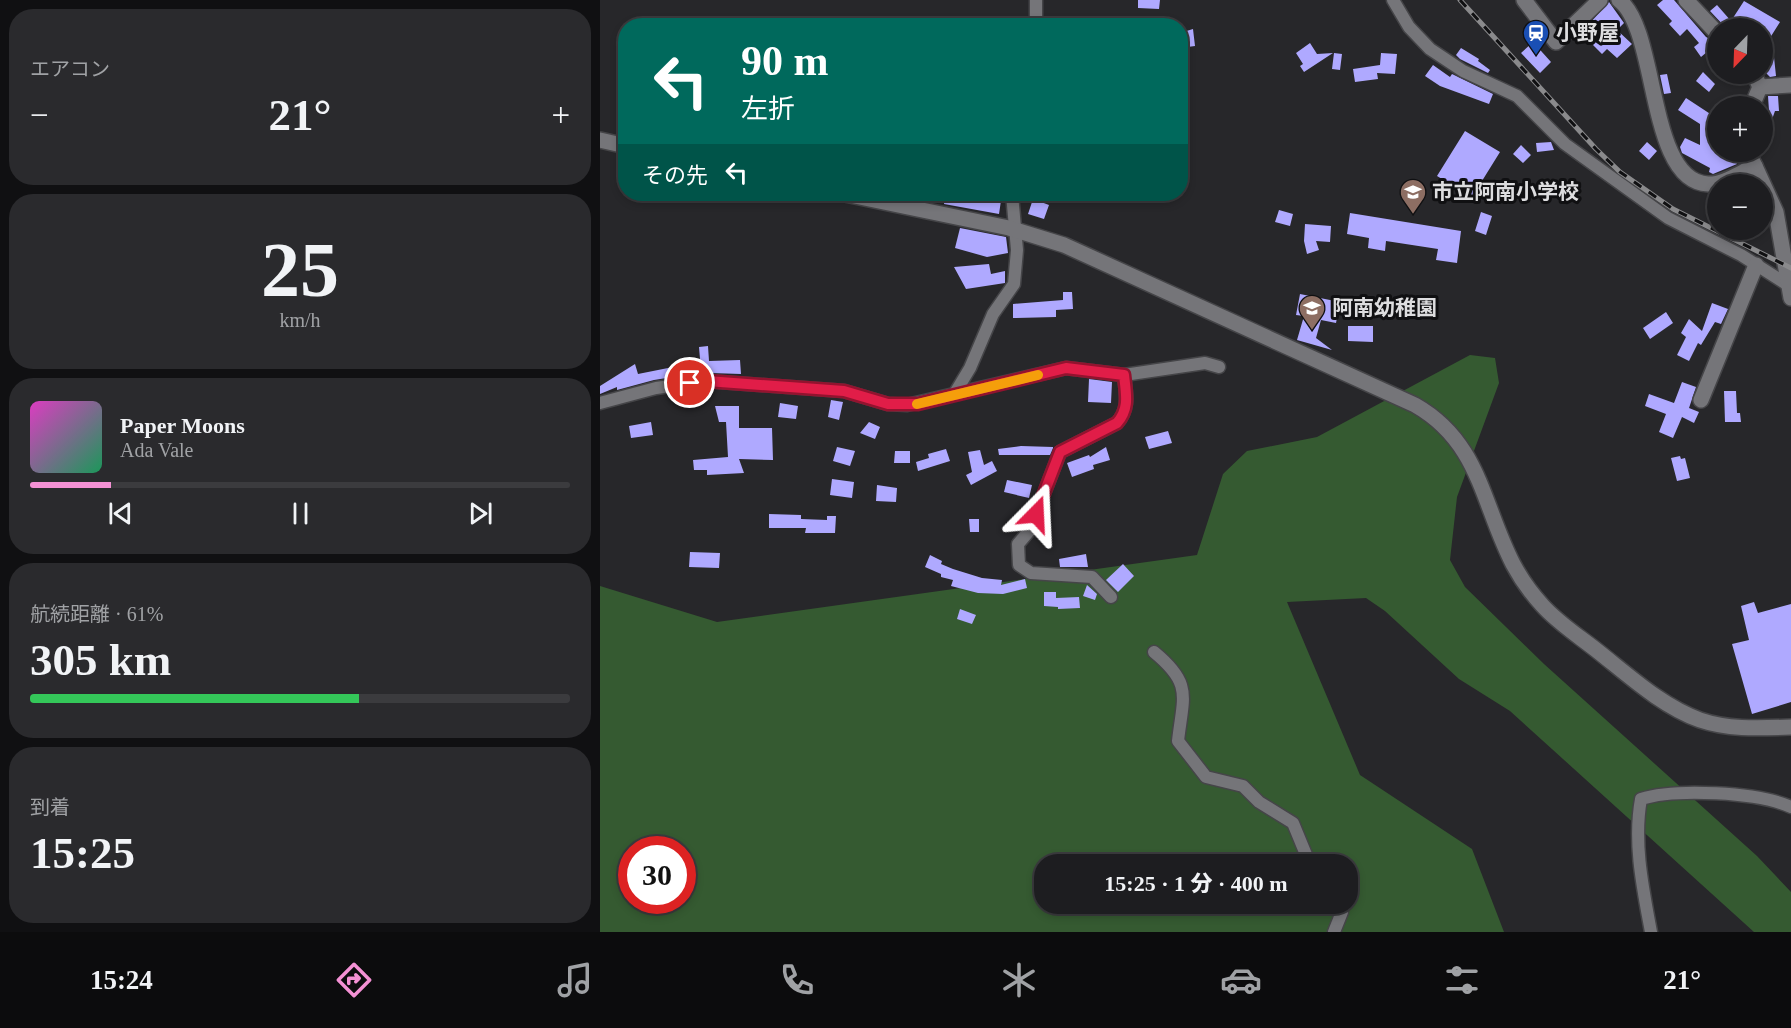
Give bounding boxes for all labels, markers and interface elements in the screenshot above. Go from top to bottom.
station icon: 小野屋 [1521,18,1551,56]
north arrow [1707,18,1773,84]
map controls [1707,18,1773,240]
place label: 小野屋 [1556,21,1619,45]
text: 90 m [741,38,829,84]
icon: left [642,42,720,120]
text: エアコン [30,58,110,80]
text: 21° [269,90,332,140]
text: 左折 [741,94,795,124]
button: + [1707,96,1773,162]
text: − [30,97,49,133]
text: + [551,97,570,133]
icon: left [720,156,753,189]
text: その先 [642,163,708,188]
button: − [1707,174,1773,240]
school or university icon: 市立阿南小学校 [1398,177,1428,215]
place label: 市立阿南小学校 [1432,180,1579,204]
text: 25 [261,226,339,313]
school or university icon: 阿南幼稚園 [1297,293,1327,331]
place label: 阿南幼稚園 [1332,296,1437,320]
text: km/h [279,309,321,331]
pin [664,357,715,408]
icon: arrive [673,366,706,399]
text: Paper Moons [120,413,245,438]
text: Ada Vale [120,439,194,461]
position arrow [1004,482,1068,546]
icon: previous [104,497,137,530]
icon: pause [284,497,317,530]
icon: next [464,497,497,530]
text: 航続距離 · 61% [30,603,163,625]
text: 305 km [30,635,171,685]
text: 到着 [30,796,70,818]
text: 15:25 [30,828,135,878]
speed limit sign: 30 [618,836,696,914]
text: 15:25 · 1 分 · 400 m [1104,871,1288,896]
icon: directions [333,959,375,1001]
icon: music [554,959,596,1001]
icon: phone [776,959,818,1001]
icon: climate [998,959,1040,1001]
icon: car [1220,959,1262,1001]
icon: filters [1441,959,1483,1001]
text: 15:24 [90,965,153,995]
text: 21° [1663,965,1701,995]

